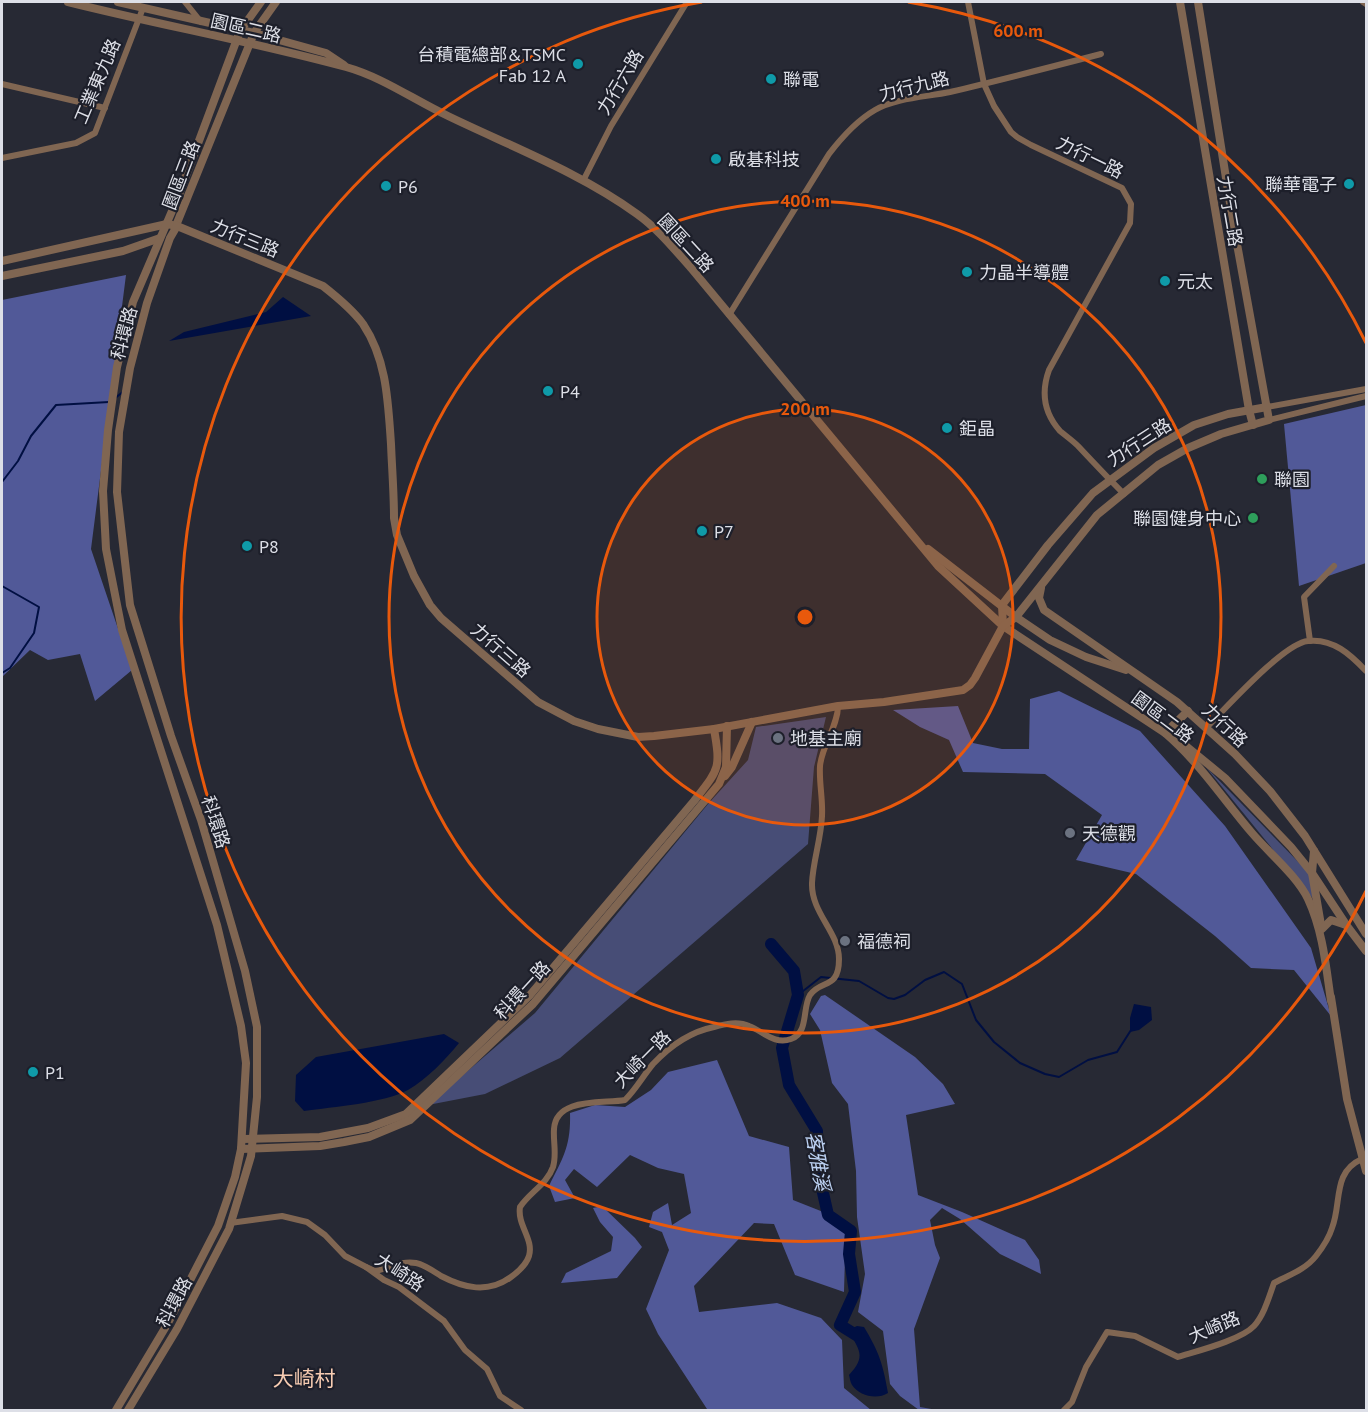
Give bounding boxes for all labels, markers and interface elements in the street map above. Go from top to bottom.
street label: 園區二路 [208,9,284,47]
text: 600 m [993,19,1043,42]
street label: 工業東九路 [69,35,125,127]
place label: 台積電總部&TSMC Fab 12 A [417,43,566,87]
street label: 力行六路 [592,45,648,119]
marker: 台積電總部&TSMC Fab 12 A [571,57,585,71]
street label: 力行九路 [876,66,952,106]
place label: 聯電 [783,68,819,91]
marker: 聯電 [764,72,778,86]
street label: 力行一路 [1053,131,1127,183]
street label: 園區三路 [157,137,205,213]
place label: 啟碁科技 [728,148,800,171]
marker: 啟碁科技 [709,152,723,166]
place label: 聯華電子 [1265,173,1337,196]
street label: 力行二路 [1212,174,1248,248]
place label: P6 [398,175,418,198]
marker: 聯華電子 [1342,177,1356,191]
marker: P6 [379,179,393,193]
text: 400 m [780,189,830,212]
street label: 園區二路 [653,209,719,277]
street label: 力行三路 [207,214,283,262]
place label: 力晶半導體 [979,261,1069,284]
marker: 力晶半導體 [960,265,974,279]
place label: 元太 [1177,270,1213,293]
marker: 元太 [1158,274,1172,288]
street label: 科環路 [106,304,142,362]
place label: P4 [560,380,580,403]
marker: P4 [541,384,555,398]
text: 200 m [780,397,830,420]
street label: 力行三路 [1103,413,1175,471]
place label: 鉅晶 [959,417,995,440]
marker: 鉅晶 [940,421,954,435]
place label: 聯園 [1274,468,1310,491]
marker: 聯園 [1255,472,1269,486]
place label: 聯園健身中心 [1133,507,1241,530]
marker: 聯園健身中心 [1246,511,1260,525]
place label: P7 [714,520,734,543]
marker: P7 [695,524,709,538]
place label: P8 [259,535,279,558]
marker: P8 [240,539,254,553]
centre of rings [795,607,815,627]
street label: 力行三路 [466,618,536,682]
street label: 園區二路 [1127,686,1199,748]
street label: 力行路 [1197,698,1253,752]
place label: 地基主廟 [790,727,862,750]
marker: 地基主廟 [771,731,785,745]
street label: 科環路 [197,793,235,851]
place label: 天德觀 [1082,822,1136,845]
marker: 天德觀 [1063,826,1077,840]
place label: 福德祠 [857,930,911,953]
marker: 福德祠 [838,934,852,948]
street label: 科環一路 [489,956,555,1024]
street label: 大崎一路 [608,1025,676,1093]
place label: P1 [45,1061,65,1084]
marker: P1 [26,1065,40,1079]
water label: 客雅溪 [800,1129,837,1196]
street label: 大崎路 [371,1248,429,1296]
street label: 科環路 [151,1273,197,1331]
street label: 大崎路 [1185,1306,1243,1348]
district label: 大崎村 [273,1365,336,1392]

